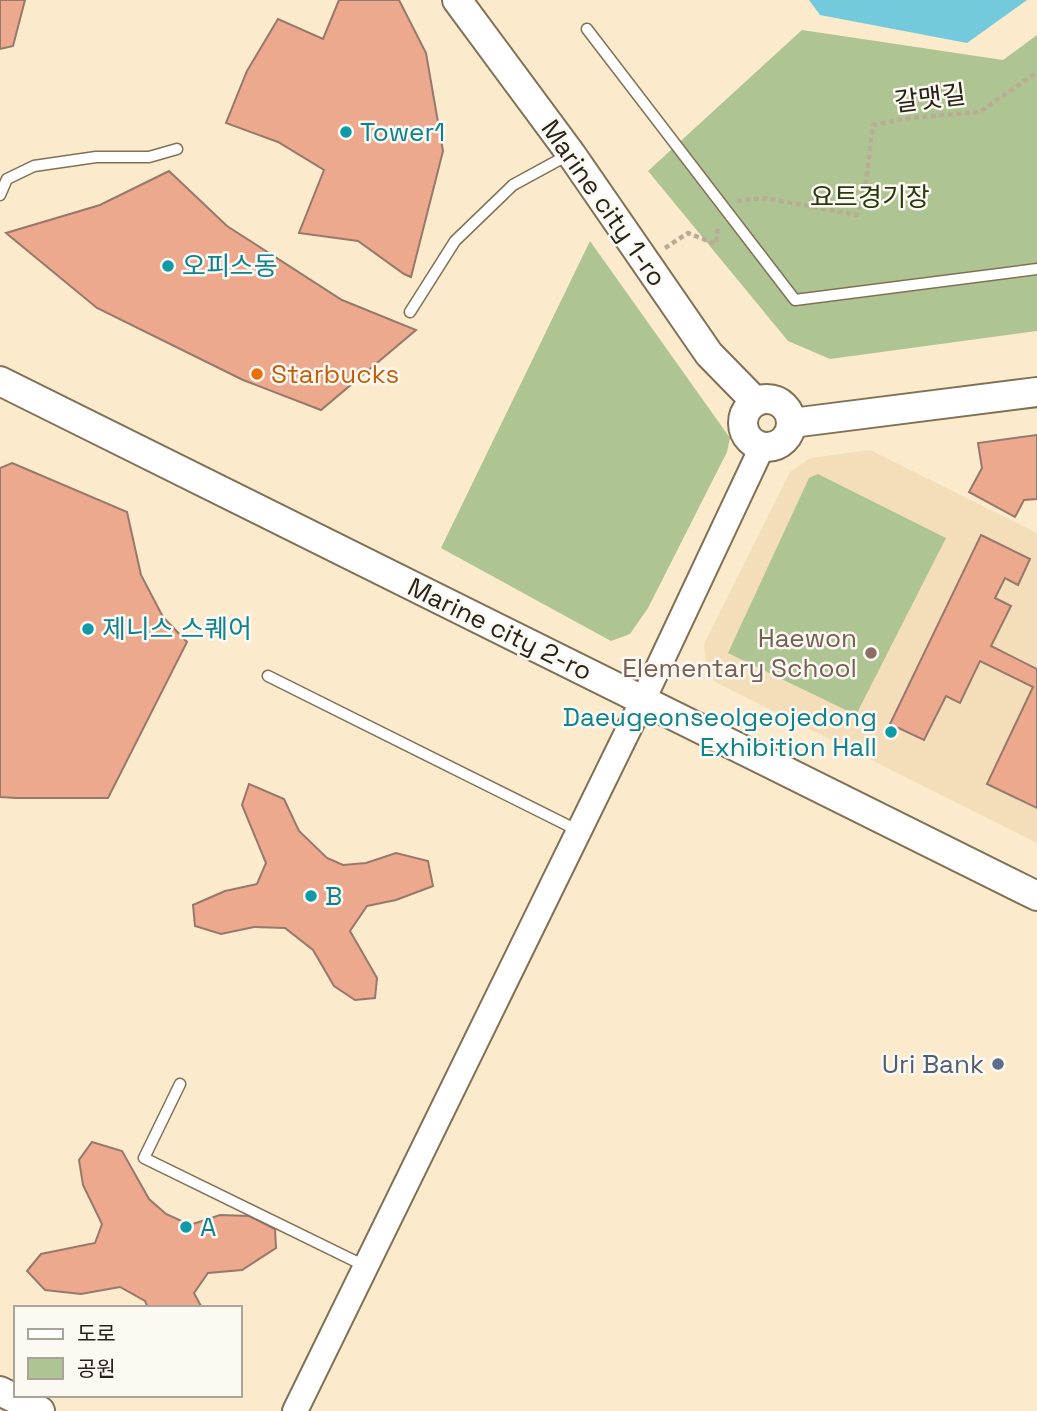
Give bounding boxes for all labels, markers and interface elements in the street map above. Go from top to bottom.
street label: 갈맷길 [892,77,968,119]
street label: Marine city 1-ro [534,113,674,293]
place label: Tower1 [360,115,445,149]
marker: Tower1 [338,124,354,140]
park label: 요트경기장 [810,180,930,214]
place label: 오피스동 [182,249,278,283]
marker: 오피스동 [160,258,176,274]
place label: Starbucks [271,357,399,391]
marker: Starbucks [249,366,265,382]
street label: Marine city 2-ro [402,570,598,688]
place label: 제니스 스퀘어 [102,612,252,646]
marker: 제니스 스퀘어 [80,621,96,637]
place label: Haewon Elementary School [622,621,857,685]
marker: Haewon Elementary School [863,645,879,661]
place label: Daeugeonseolgeojedong Exhibition Hall [563,700,877,764]
marker: Daeugeonseolgeojedong Exhibition Hall [883,724,899,740]
place label: B [325,879,342,913]
marker: B [303,888,319,904]
place label: Uri Bank [882,1047,984,1081]
marker: Uri Bank [990,1056,1006,1072]
place label: A [200,1210,216,1244]
marker: A [178,1219,194,1235]
legend [14,1306,242,1397]
text: 도로 [77,1320,116,1347]
text: 공원 [77,1355,116,1382]

